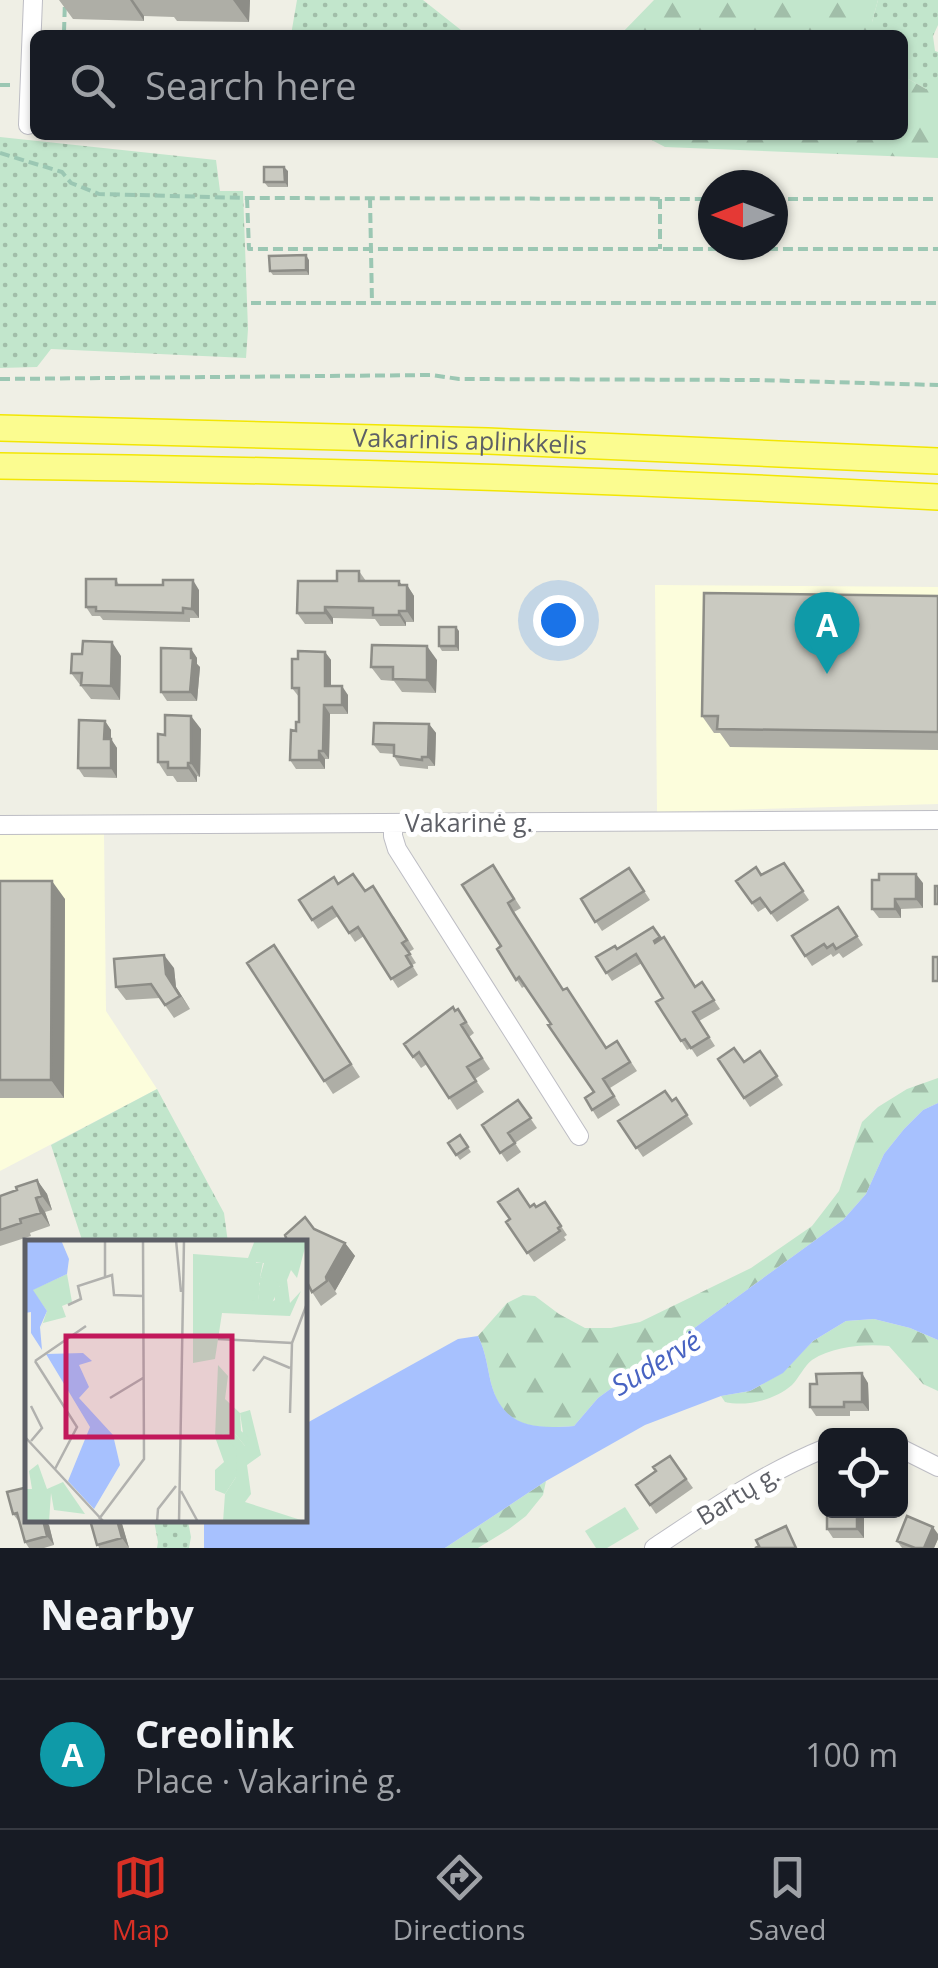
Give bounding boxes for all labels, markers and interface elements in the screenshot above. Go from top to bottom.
search box [30,30,908,140]
icon: search [65,58,120,113]
text: Search here [145,59,357,111]
north arrow [698,170,788,260]
street label: Vakarinis aplinkkelis [352,419,588,461]
pin: A [794,592,860,674]
your location [533,595,584,646]
street label: Vakarinė g. [405,805,533,839]
inset map [25,1240,308,1523]
water label: Sudervė [604,1321,707,1404]
map controls [818,1428,908,1518]
button: locate [818,1428,908,1518]
street label: Bartų g. [690,1456,785,1532]
text: Nearby [40,1585,194,1642]
text: Creolink [135,1707,294,1759]
text: A [61,1733,84,1776]
text: 100 m [805,1733,898,1776]
text: Place · Vakarinė g. [135,1759,403,1802]
tab: Map [112,1850,170,1948]
tab: Directions [393,1850,525,1948]
tab: Saved [749,1850,826,1948]

